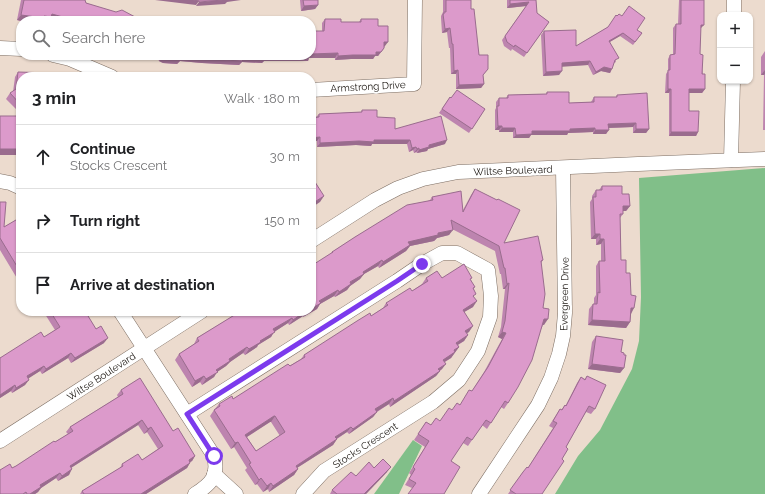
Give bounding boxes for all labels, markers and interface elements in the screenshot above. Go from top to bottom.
map controls [717,12,753,84]
button: + [717,12,753,48]
search box [16,16,316,60]
icon: search [30,27,52,49]
text: Search here [62,29,145,47]
button: − [717,48,753,84]
street label: Armstrong Drive [330,79,406,94]
text: 3 min [32,88,76,108]
text: Walk · 180 m [224,91,300,106]
text: Continue [70,140,135,158]
icon: ahead [32,146,54,168]
text: 30 m [270,149,300,164]
text: Stocks Crescent [70,158,167,173]
street label: Wiltse Boulevard [473,164,553,177]
icon: right [32,210,54,232]
text: Turn right [70,212,140,230]
text: 150 m [264,213,300,228]
route end [413,255,431,273]
street label: Evergreen Drive [558,257,571,331]
icon: arrive [32,274,54,296]
text: Arrive at destination [70,276,215,294]
street label: Wiltse Boulevard [65,350,137,403]
street label: Stocks Crescent [331,420,400,470]
route start [205,447,223,465]

